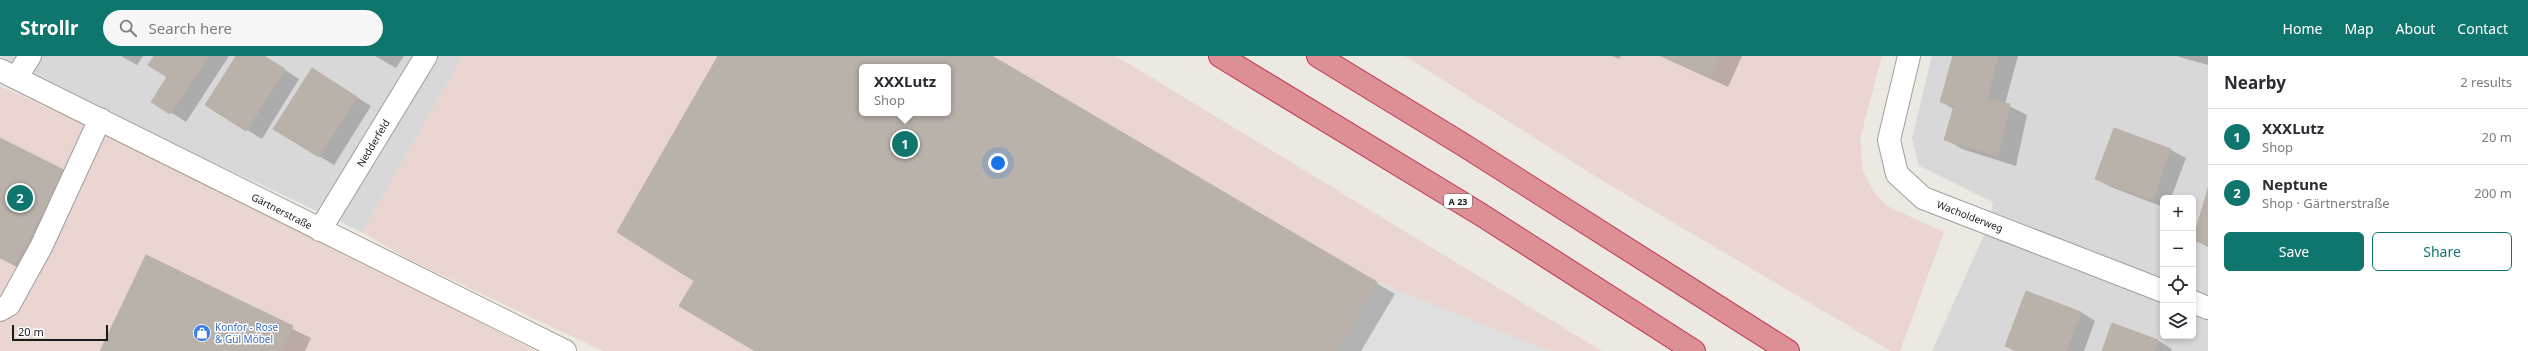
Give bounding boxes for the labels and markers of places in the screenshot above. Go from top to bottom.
pin: 1 [892,129,918,159]
pin: 2 [7,183,33,213]
place label: Konfor - Rose & Gül Möbel [215,320,279,346]
shop icon: Konfor - Rose & Gül Möbel [192,323,212,343]

